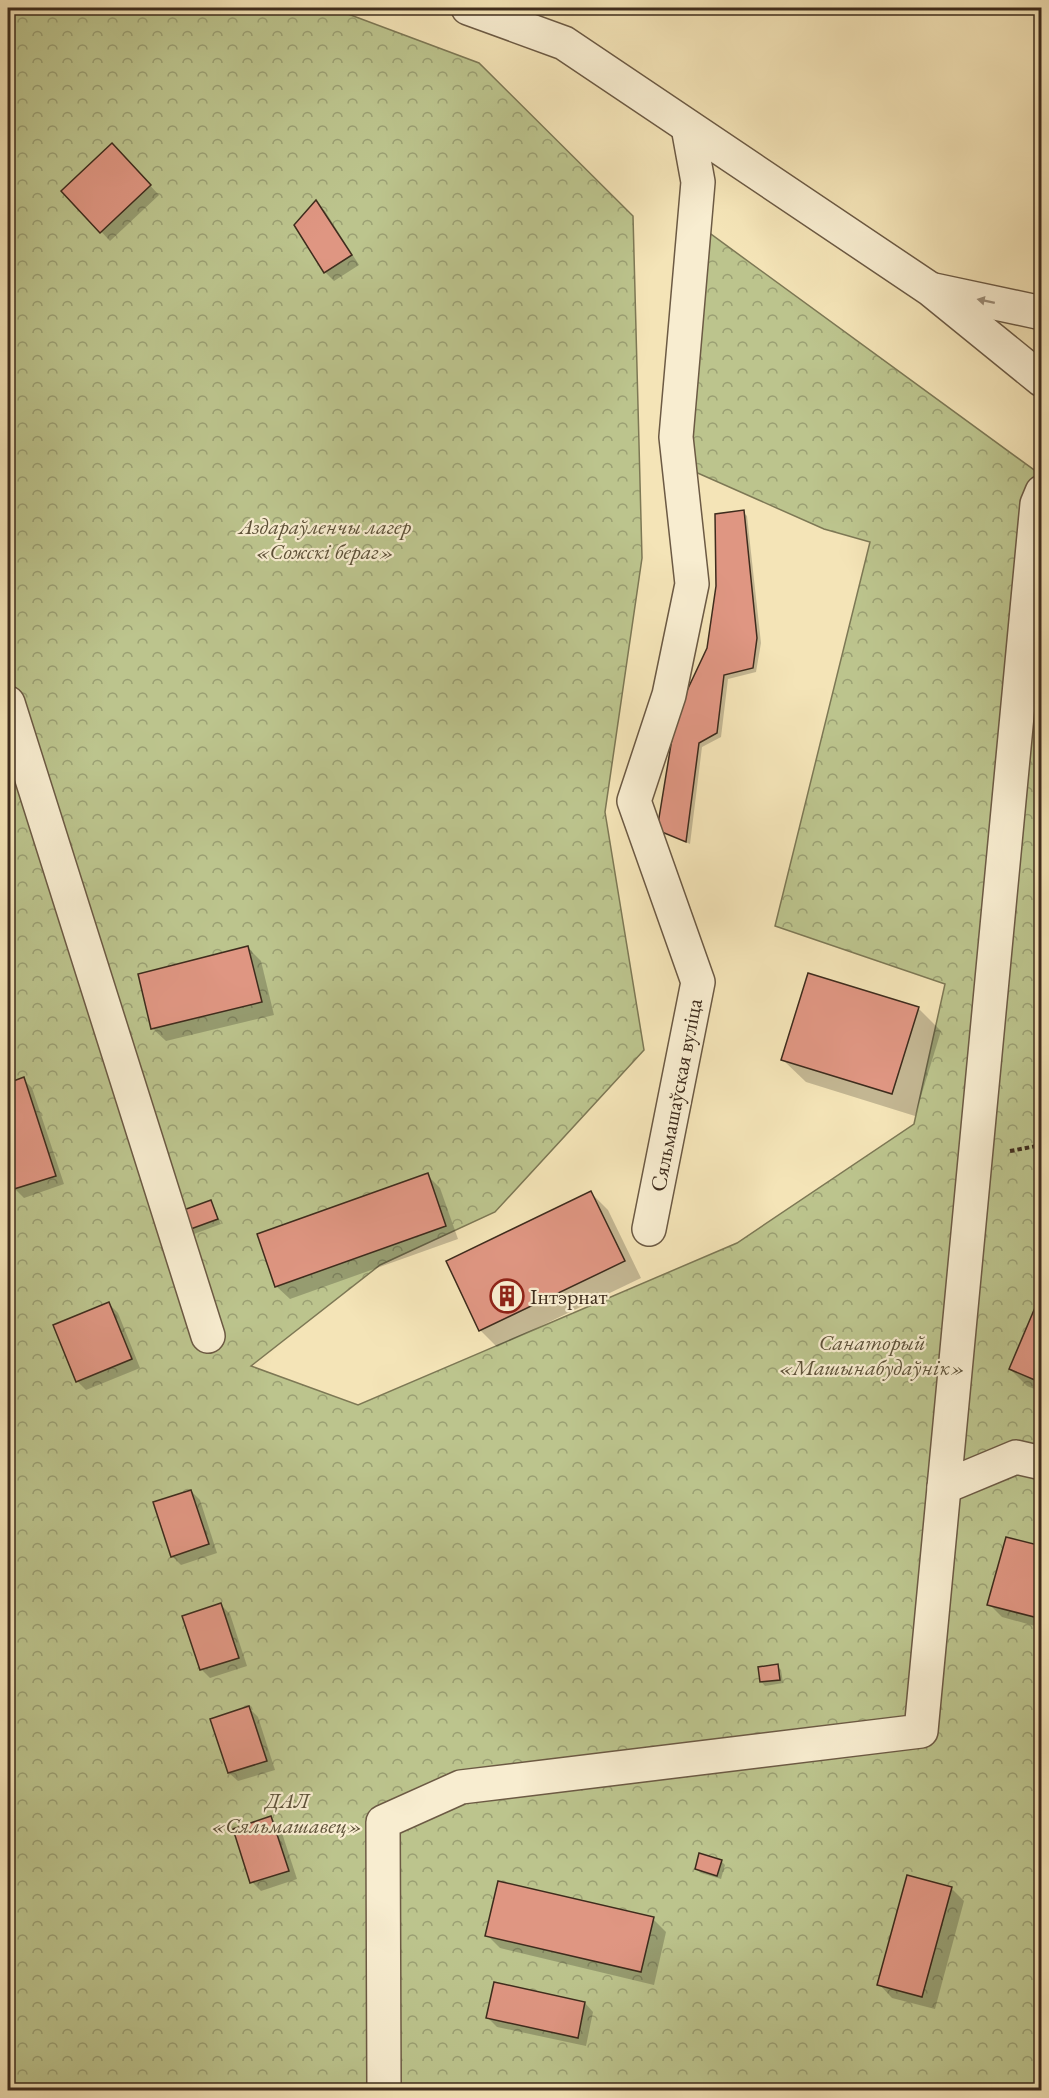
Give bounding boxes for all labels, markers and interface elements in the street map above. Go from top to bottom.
one-way arrow [976,296,995,305]
park label: Аздараўленчы лагер «Сожскі бераг» [237,512,412,566]
street label: Сяльмашаўская вуліца [643,996,709,1194]
building icon: Інтэрнат [489,1278,525,1314]
place label: Інтэрнат [530,1282,608,1311]
park label: Санаторый «Машынабудаўнік» [779,1328,965,1382]
park label: ДАЛ «Сяльмашавец» [212,1786,362,1840]

